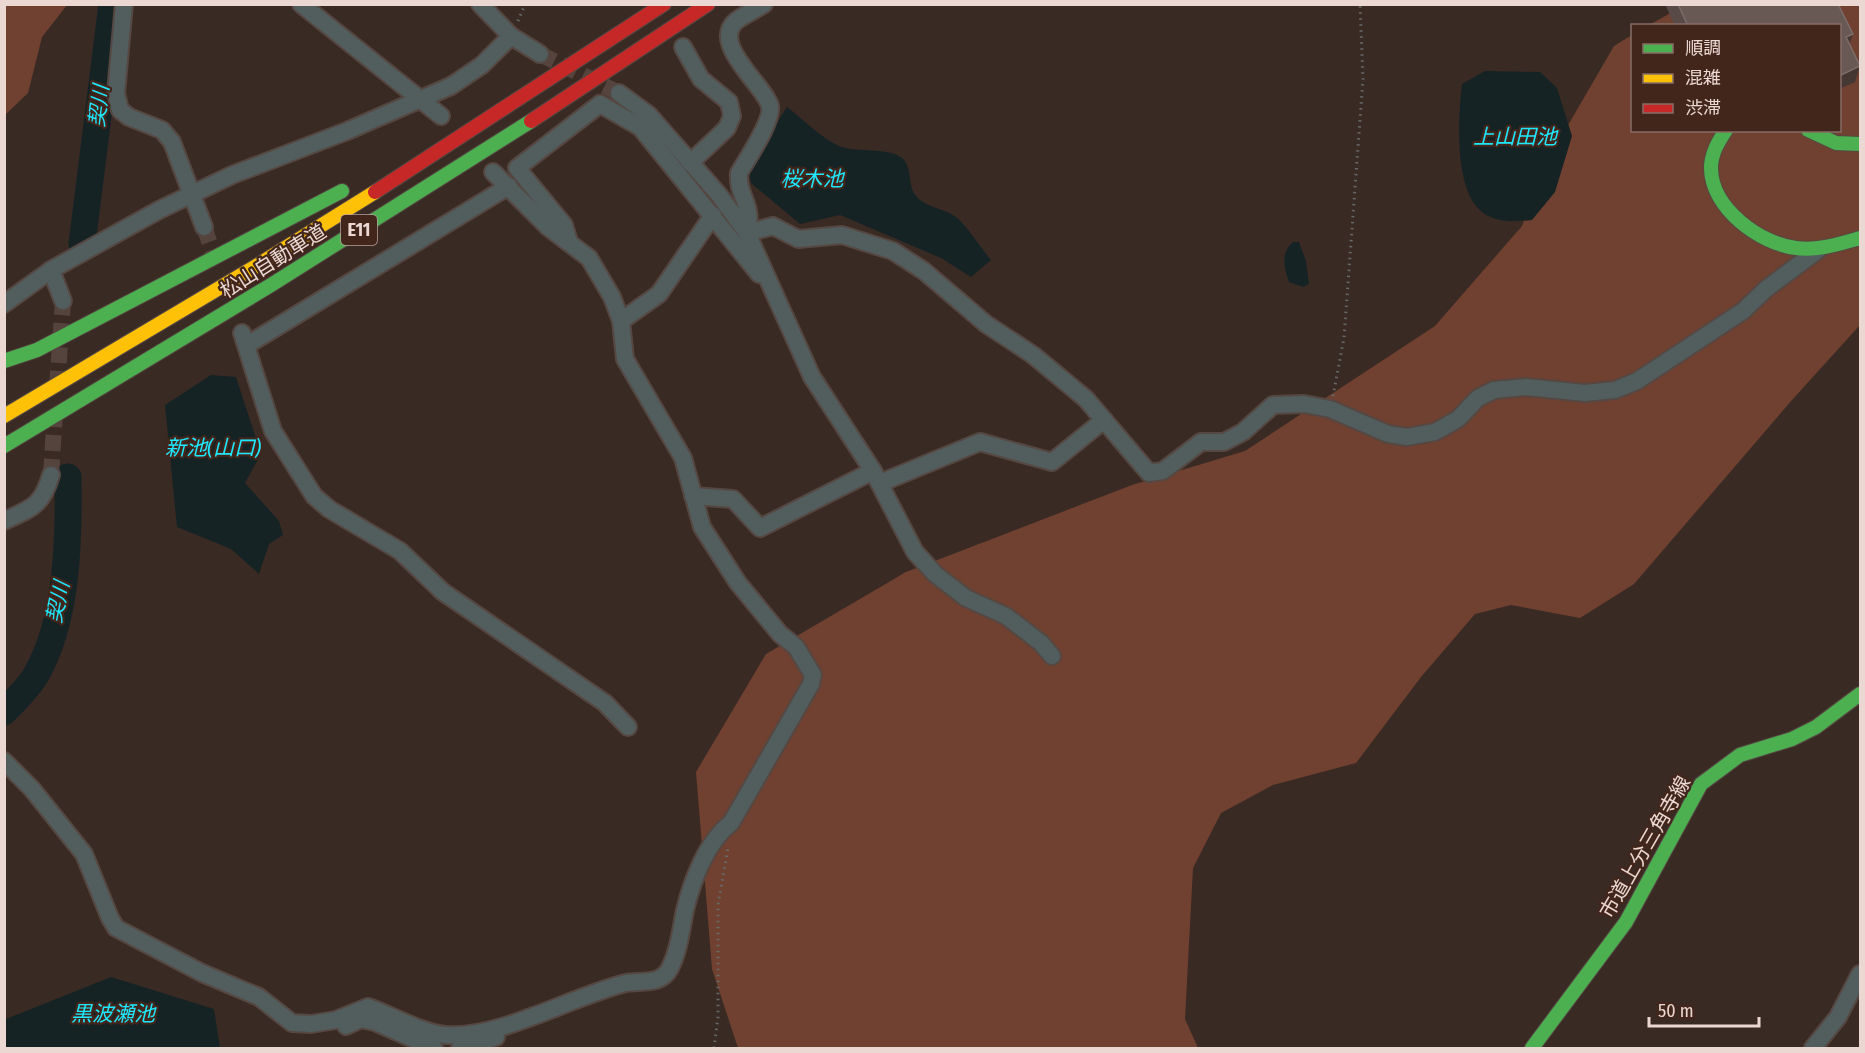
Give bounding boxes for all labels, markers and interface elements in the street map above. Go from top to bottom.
legend [1631,24,1841,132]
text: 順調 [1685,37,1721,59]
text: 混雑 [1685,67,1721,89]
water label: 契川 [84,82,115,128]
text: 渋滞 [1685,97,1721,119]
water label: 上山田池 [1473,124,1559,150]
water label: 桜木池 [781,166,845,192]
road number: E11 [341,215,377,245]
street label: 松山自動車道 [216,219,330,303]
water label: 新池(山口) [165,435,261,461]
water label: 契川 [41,577,75,625]
street label: 市道上分三角寺線 [1595,772,1695,922]
scale bar [1649,990,1758,1028]
text: 50 m [1658,1000,1694,1022]
water label: 黒波瀬池 [71,1001,157,1027]

